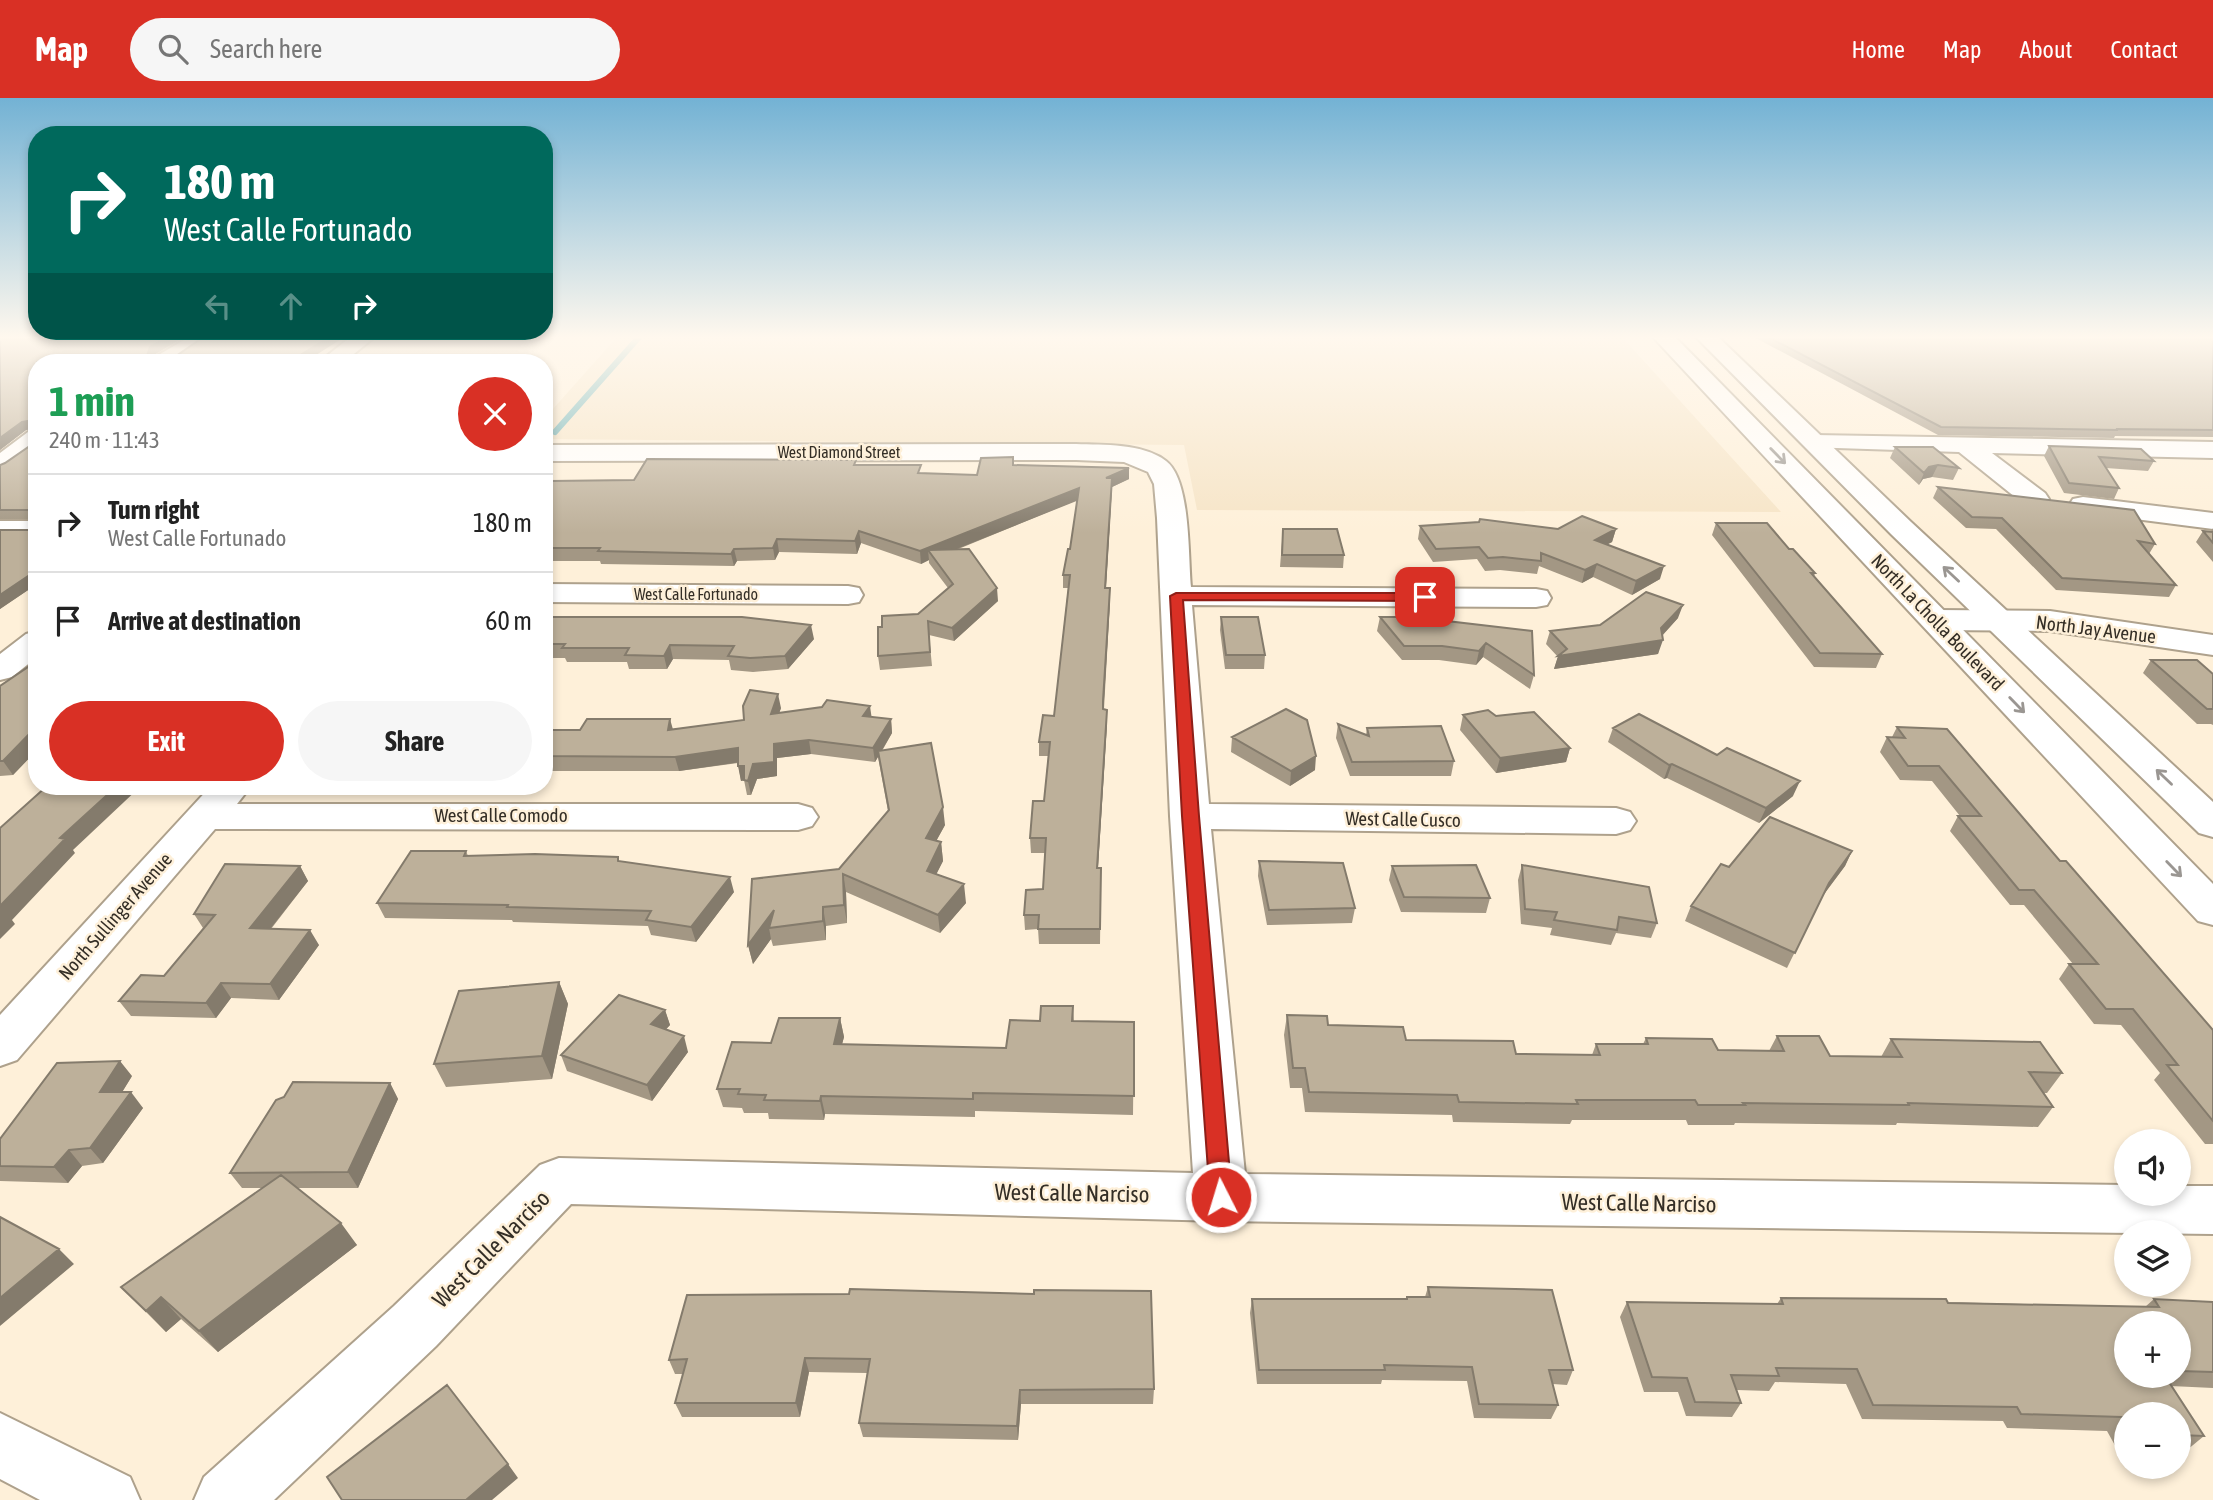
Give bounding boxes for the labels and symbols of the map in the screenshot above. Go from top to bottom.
street label: West Diamond Street [778,443,901,461]
one-way arrow [1769,447,1786,464]
street label: North La Cholla Boulevard [1867,549,2009,695]
one-way arrow [1943,565,1960,582]
pin [1395,567,1455,627]
street label: West Calle Fortunado [634,585,758,603]
street label: North Jay Avenue [2035,611,2157,647]
one-way arrow [2009,696,2026,713]
one-way arrow [2156,768,2173,785]
street label: West Calle Comodo [434,804,568,826]
street label: West Calle Cusco [1345,807,1461,831]
street label: North Sullinger Avenue [54,848,176,984]
one-way arrow [2166,861,2183,878]
position arrow [1184,1160,1258,1234]
street label: West Calle Narciso [994,1179,1150,1207]
street label: West Calle Narciso [427,1185,555,1313]
street label: West Calle Narciso [1561,1189,1717,1217]

